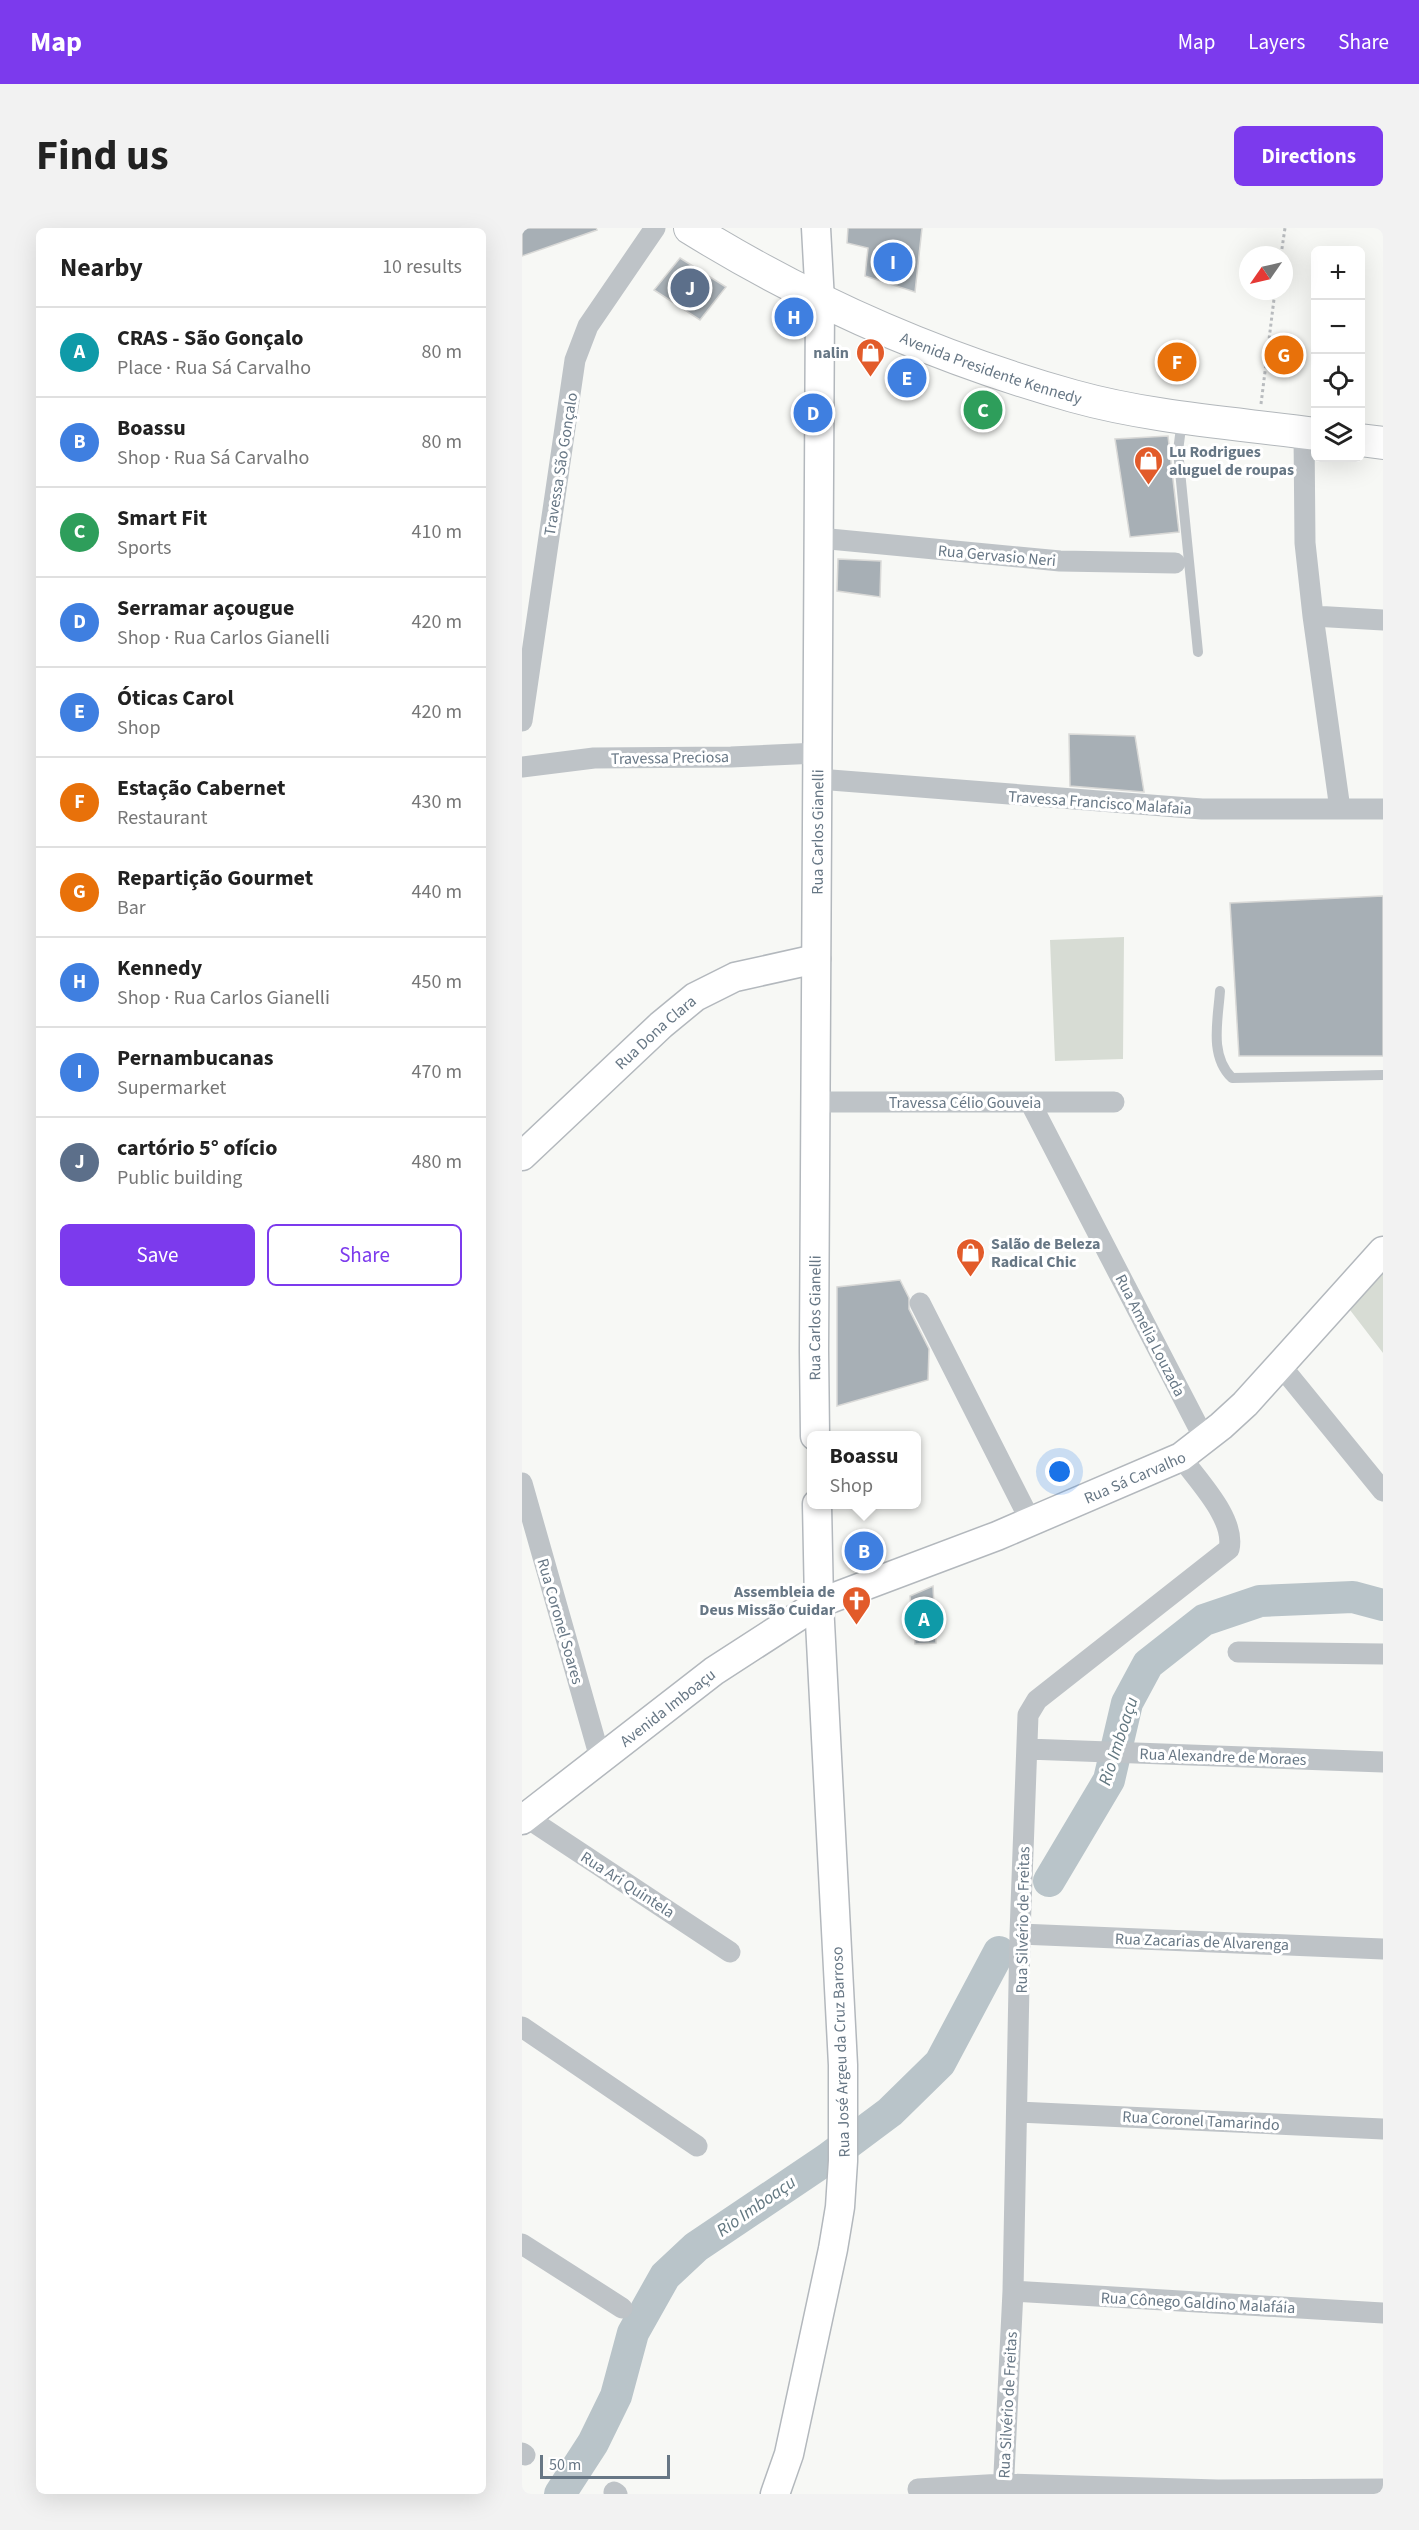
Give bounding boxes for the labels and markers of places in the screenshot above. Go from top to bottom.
pin: I [874,240,913,285]
pin: J [670,266,710,310]
pin: H [774,294,814,340]
pin: G [1264,332,1304,378]
shop icon: nalin [854,336,886,378]
pin: F [1158,340,1196,384]
place label: nalin [813,342,849,364]
pin: E [888,356,926,400]
pin: C [964,388,1002,432]
pin: D [794,390,832,435]
place label: Lu Rodrigues aluguel de roupas [1169,441,1294,481]
shop icon: Lu Rodrigues aluguel de roupas [1132,444,1164,486]
place label: Salão de Beleza Radical Chic [991,1233,1100,1273]
shop icon: Salão de Beleza Radical Chic [954,1236,986,1278]
pin: B [844,1528,884,1574]
place label: Assembleia de Deus Missão Cuidar [699,1581,836,1621]
church icon: Assembleia de Deus Missão Cuidar [840,1584,872,1626]
pin: A [904,1596,944,1642]

